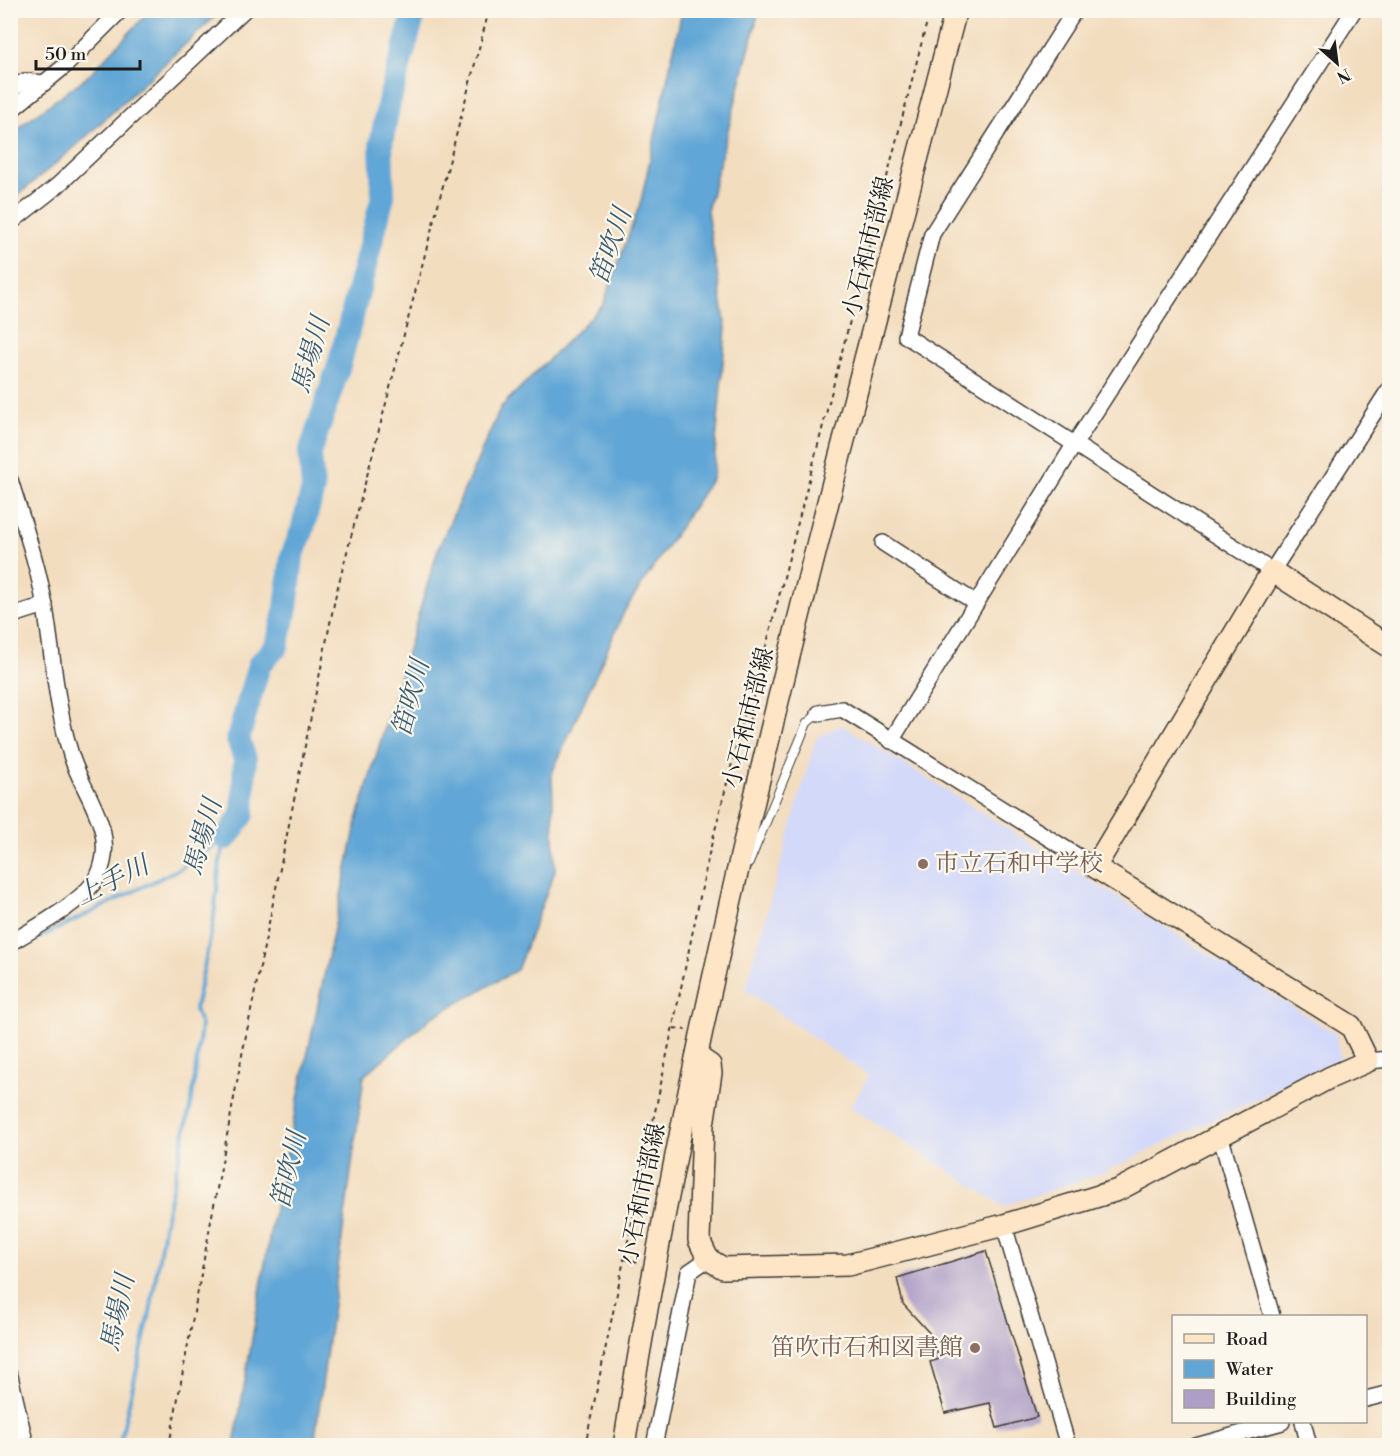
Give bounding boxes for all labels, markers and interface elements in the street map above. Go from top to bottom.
scale bar [36,33,140,71]
north arrow [1307,33,1367,93]
text: 50 m [45,43,87,66]
text: N [1333,64,1354,87]
street label: 小石和市部線 [837,174,901,320]
water label: 笛吹川 [583,201,640,288]
water label: 馬場川 [285,310,338,397]
street label: 小石和市部線 [717,645,781,791]
water label: 笛吹川 [385,653,437,740]
water label: 馬場川 [177,792,230,879]
water label: 上手川 [70,848,157,912]
place label: 市立石和中学校 [935,849,1103,879]
marker: 市立石和中学校 [916,857,930,871]
street label: 小石和市部線 [613,1120,673,1268]
water label: 笛吹川 [265,1125,314,1212]
water label: 馬場川 [94,1269,142,1354]
legend [1172,1315,1367,1423]
text: Road [1226,1328,1269,1351]
place label: 笛吹市石和図書館 [771,1333,963,1363]
marker: 笛吹市石和図書館 [968,1341,982,1355]
text: Water [1225,1358,1274,1381]
text: Building [1225,1388,1297,1411]

